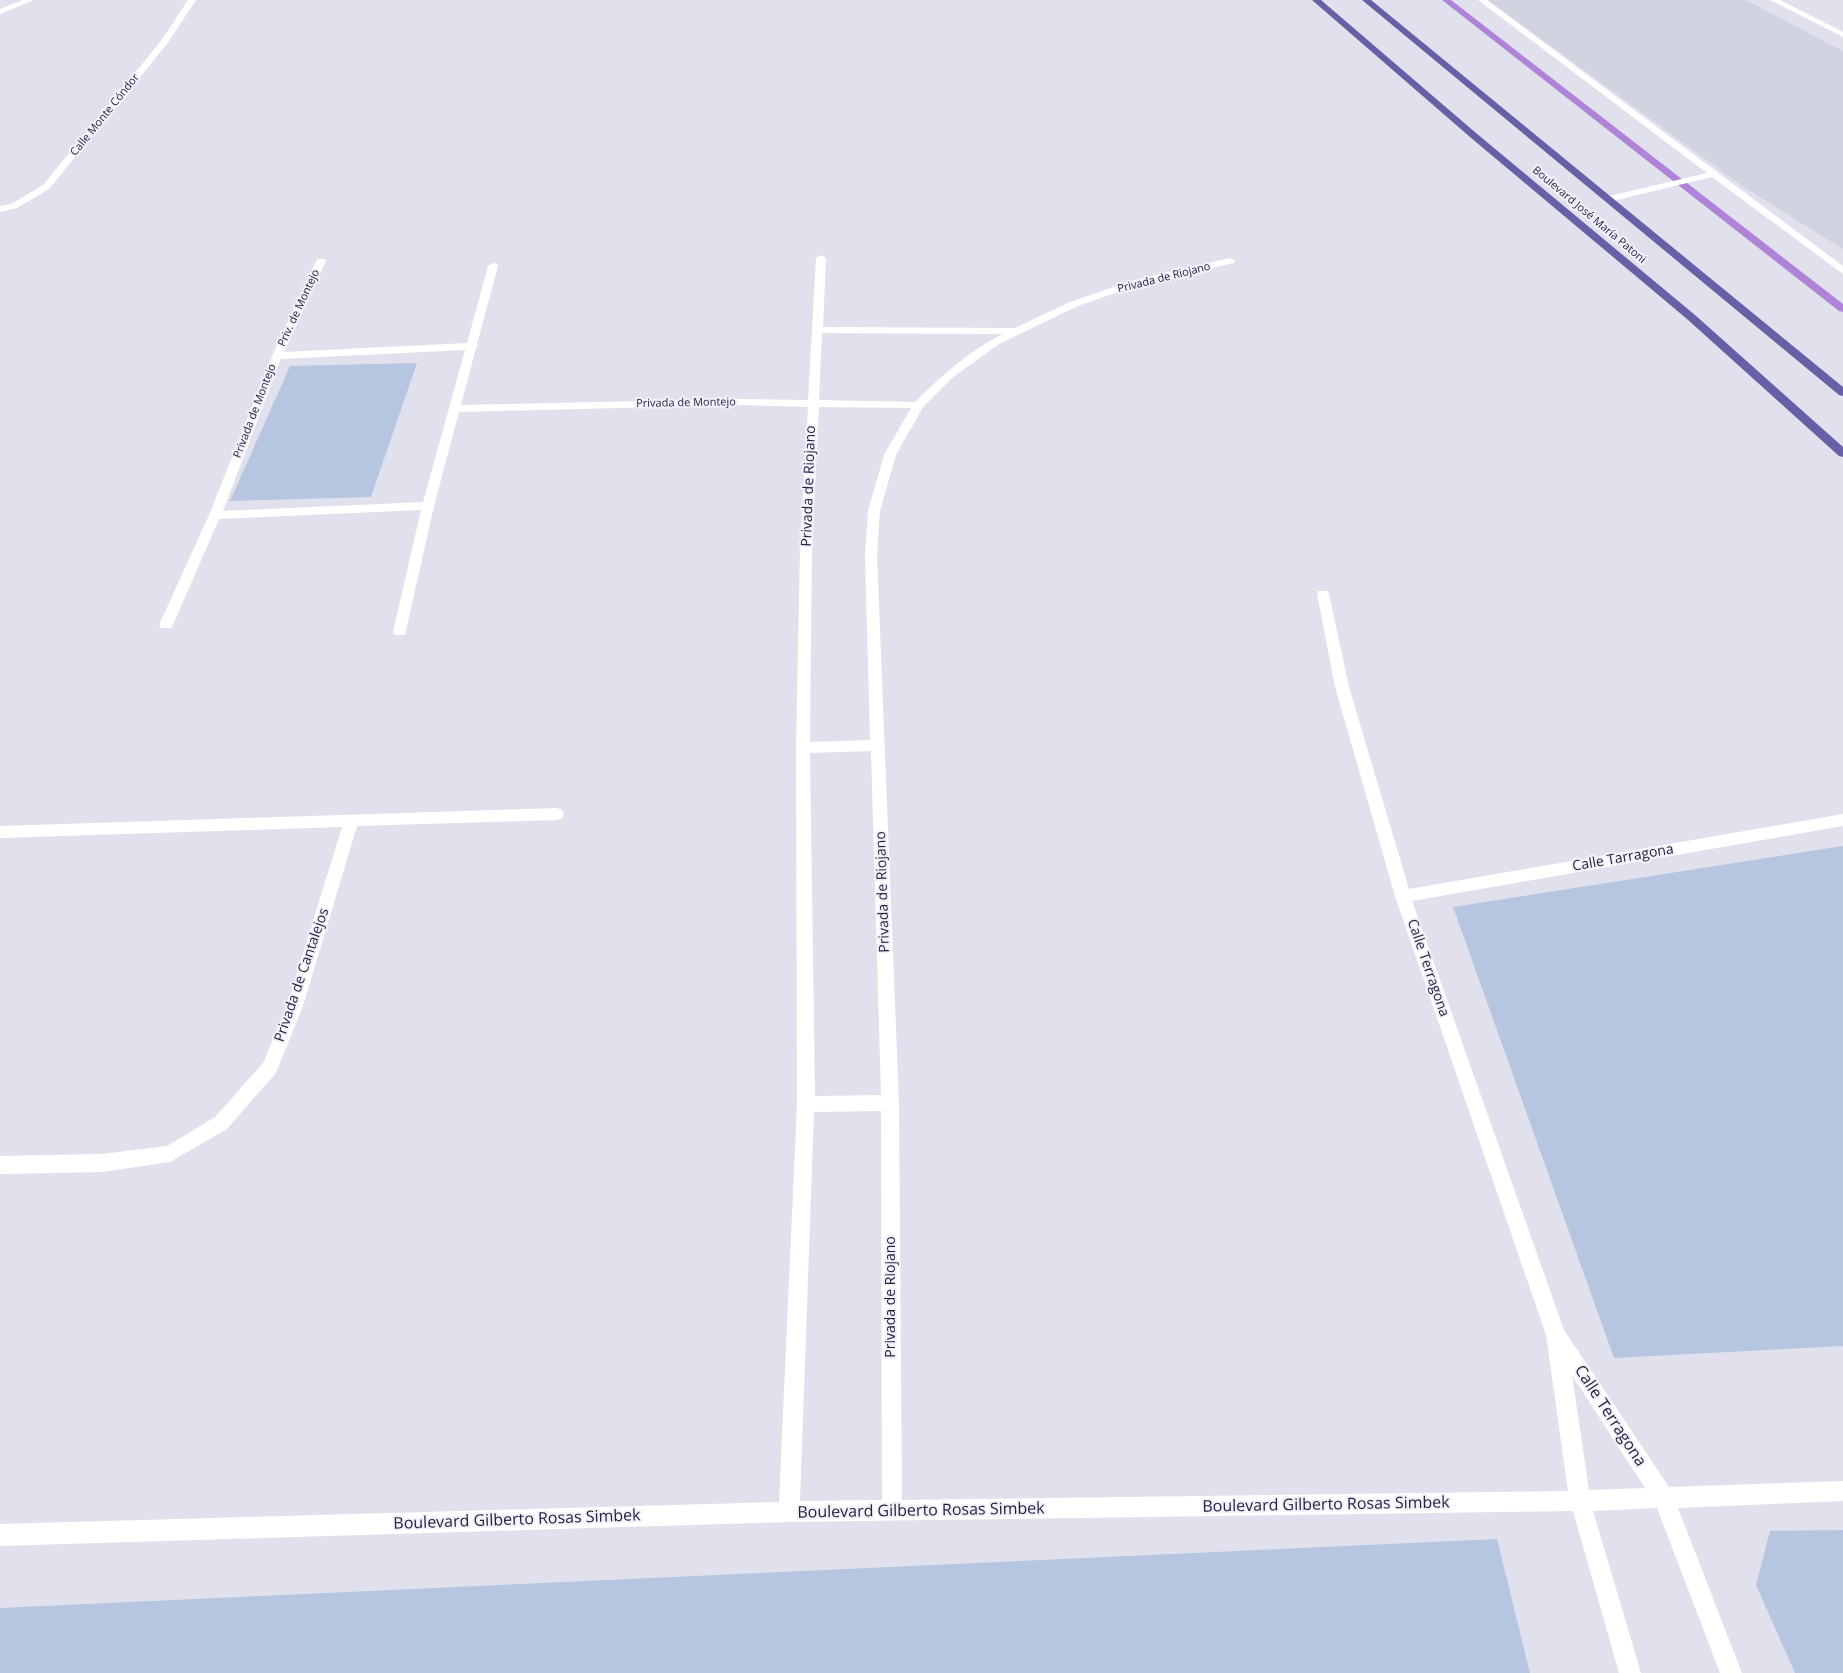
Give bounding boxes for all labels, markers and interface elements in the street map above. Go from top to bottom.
street label: Calle Monte Cóndor [68,71,142,159]
street label: Boulevard José María Patoni [1530,164,1648,266]
street label: Privada de Riojano [1116,260,1212,296]
street label: Priv. de Montejo [275,267,323,349]
street label: Privada de Montejo [231,362,279,460]
street label: Privada de Montejo [636,396,736,410]
street label: Privada de Riojano [798,425,820,547]
street label: Privada de Riojano [872,831,894,953]
street label: Calle Tarragona [1571,841,1675,875]
street label: Privada de Cantalejos [271,906,333,1044]
street label: Calle Terragona [1403,917,1453,1019]
street label: Privada de Riojano [883,1236,899,1358]
street label: Calle Terragona [1570,1362,1650,1470]
street label: Boulevard Gilberto Rosas Simbek [1202,1493,1450,1517]
street label: Boulevard Gilberto Rosas Simbek [797,1499,1045,1523]
street label: Boulevard Gilberto Rosas Simbek [393,1506,641,1534]

